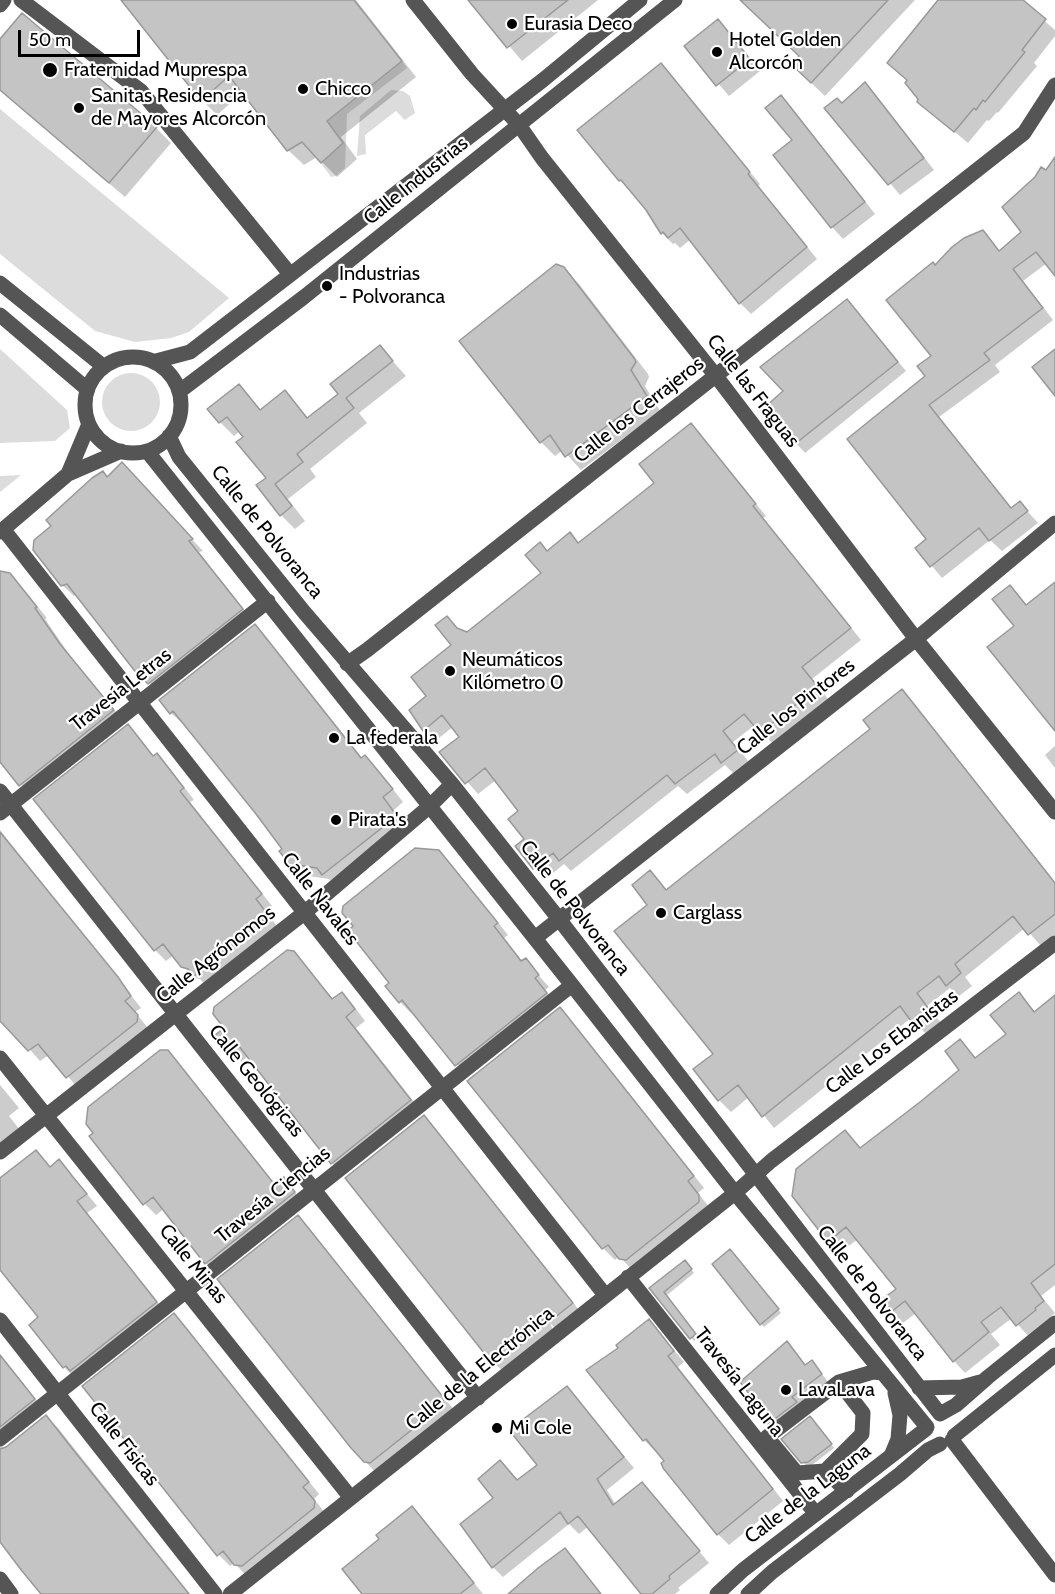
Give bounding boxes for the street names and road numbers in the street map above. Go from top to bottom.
street label: Calle Industrias [359,132,473,230]
street label: Calle las Fraguas [701,330,805,452]
street label: Calle los Cerrajeros [569,352,709,468]
street label: Calle de Polvoranca [206,460,328,604]
street label: Travesía Letras [66,643,176,737]
street label: Calle los Pintores [732,653,860,761]
street label: Calle de Polvoranca [515,836,635,980]
street label: Calle Navales [276,848,364,950]
street label: Calle Agrónomos [152,901,280,1009]
street label: Calle Los Ebanistas [821,984,963,1100]
street label: Calle Geológicas [203,1020,309,1142]
street label: Travesía Ciencias [211,1141,335,1249]
street label: Calle Minas [154,1219,232,1309]
street label: Calle de Polvoranca [812,1221,932,1365]
street label: Calle de la Electrónica [401,1302,559,1436]
street label: Travesía Laguna [689,1323,789,1441]
street label: Calle Físicas [84,1397,164,1491]
street label: Calle de la Laguna [740,1439,876,1549]

